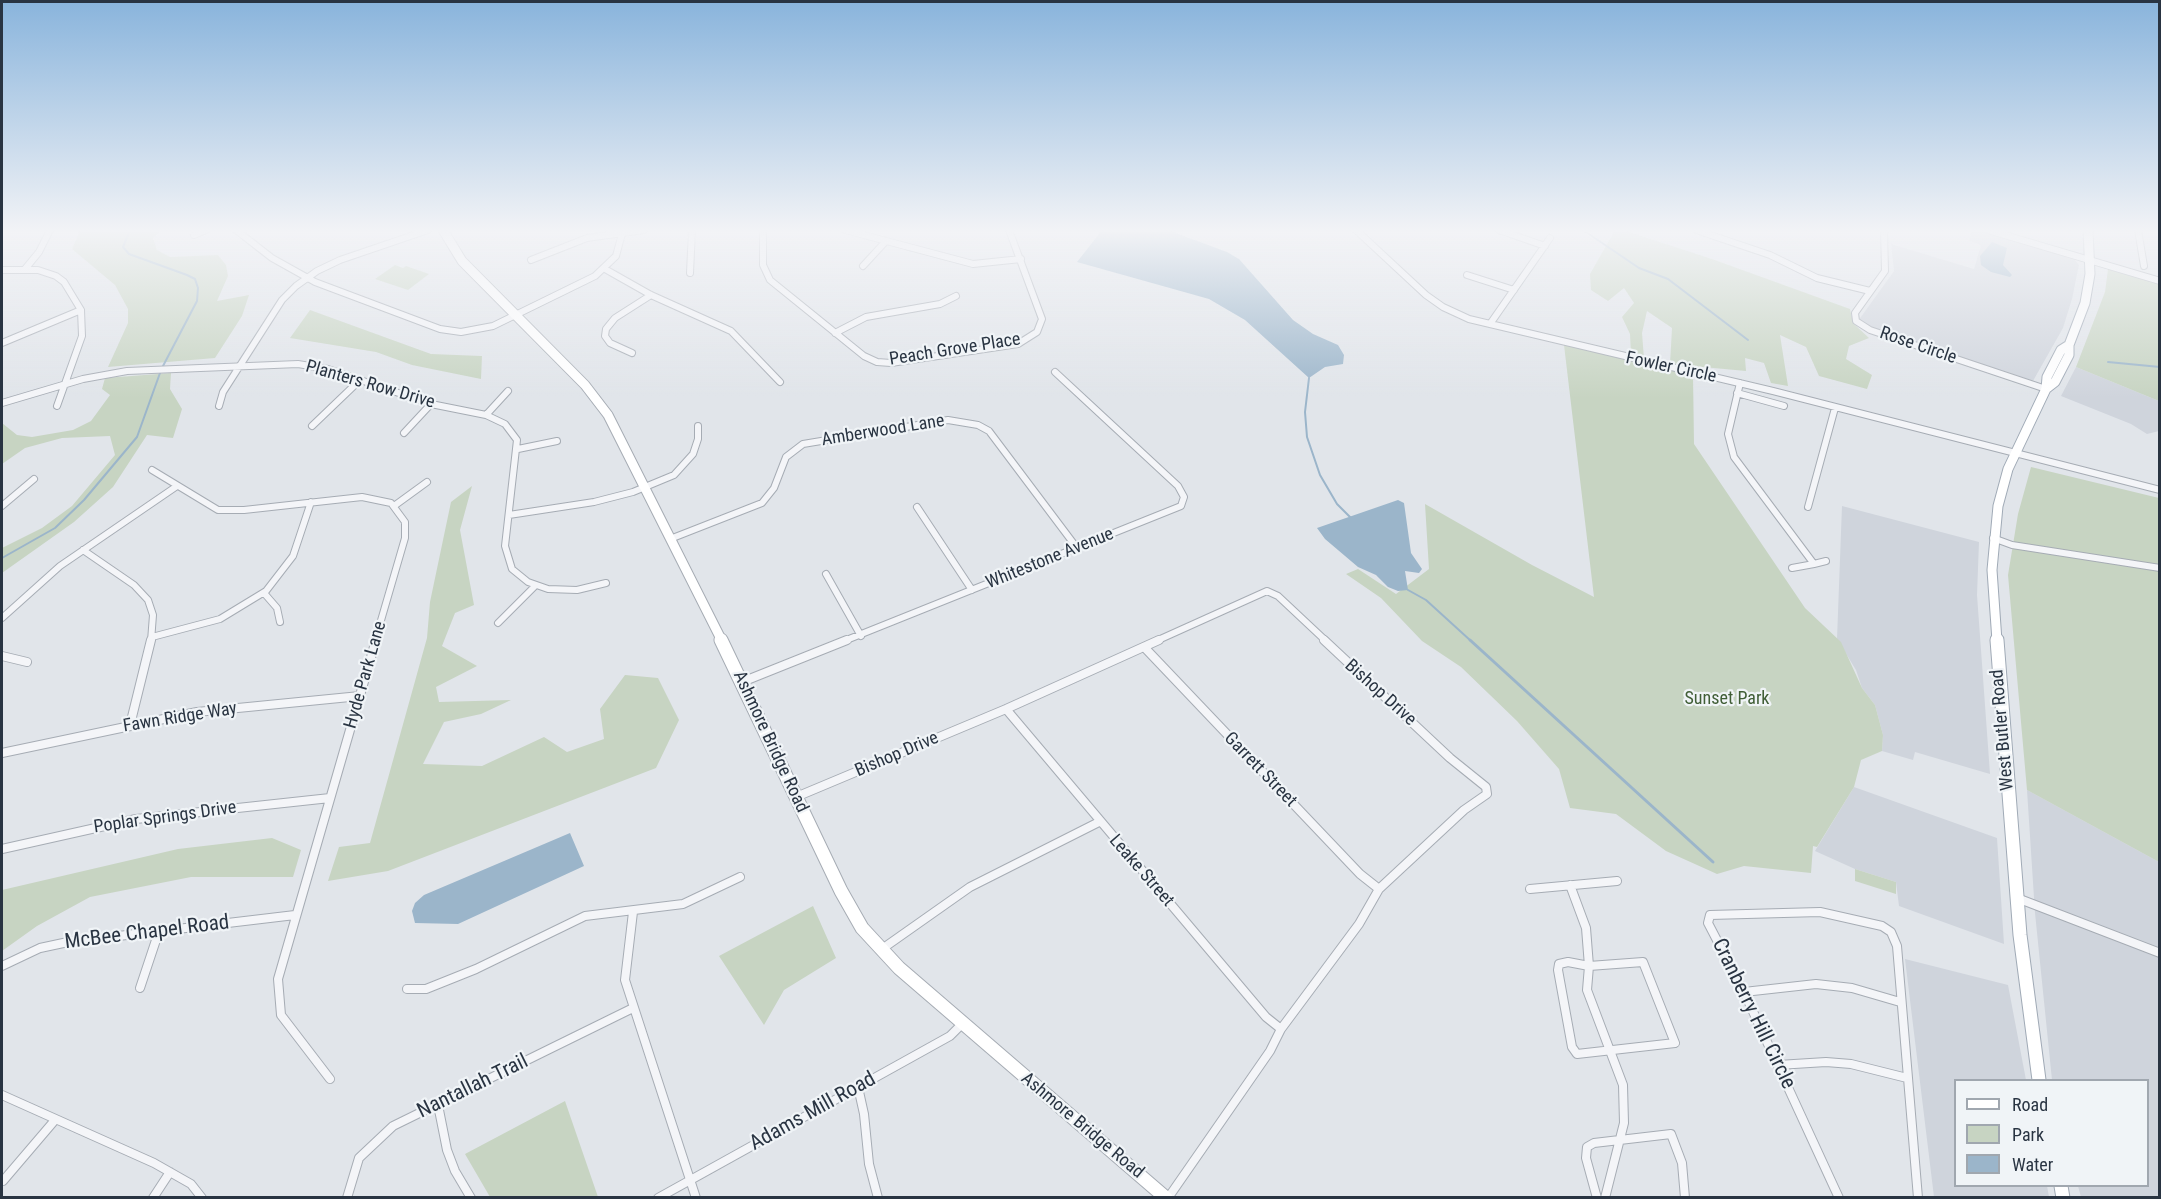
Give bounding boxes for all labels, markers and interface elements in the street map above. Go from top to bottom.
street label: Rose Circle [1877,323,1959,369]
street label: Peach Grove Place [888,329,1022,371]
street label: Fowler Circle [1624,348,1718,388]
street label: Planters Row Drive [303,356,437,414]
street label: Amberwood Lane [820,411,946,451]
street label: Whitestone Avenue [983,524,1117,594]
street label: Hyde Park Lane [340,619,392,731]
street label: Bishop Drive [1340,655,1420,731]
street label: Ashmore Bridge Road [728,668,812,816]
street label: West Butler Road [1987,668,2019,792]
park label: Sunset Park [1685,688,1769,710]
street label: Fawn Ridge Way [122,698,238,738]
street label: Bishop Drive [852,728,942,782]
street label: Garrett Street [1219,728,1301,812]
street label: Poplar Springs Drive [92,797,238,839]
street label: Leake Street [1104,831,1178,911]
street label: McBee Chapel Road [63,910,231,956]
street label: Cranberry Hill Circle [1706,935,1800,1093]
street label: Nantallah Trail [414,1049,532,1125]
street label: Adams Mill Road [746,1067,880,1157]
street label: Ashmore Bridge Road [1016,1068,1148,1184]
legend [1954,1079,2149,1187]
text: Road [2012,1094,2048,1115]
text: Park [2012,1124,2044,1145]
text: Water [2012,1154,2053,1175]

